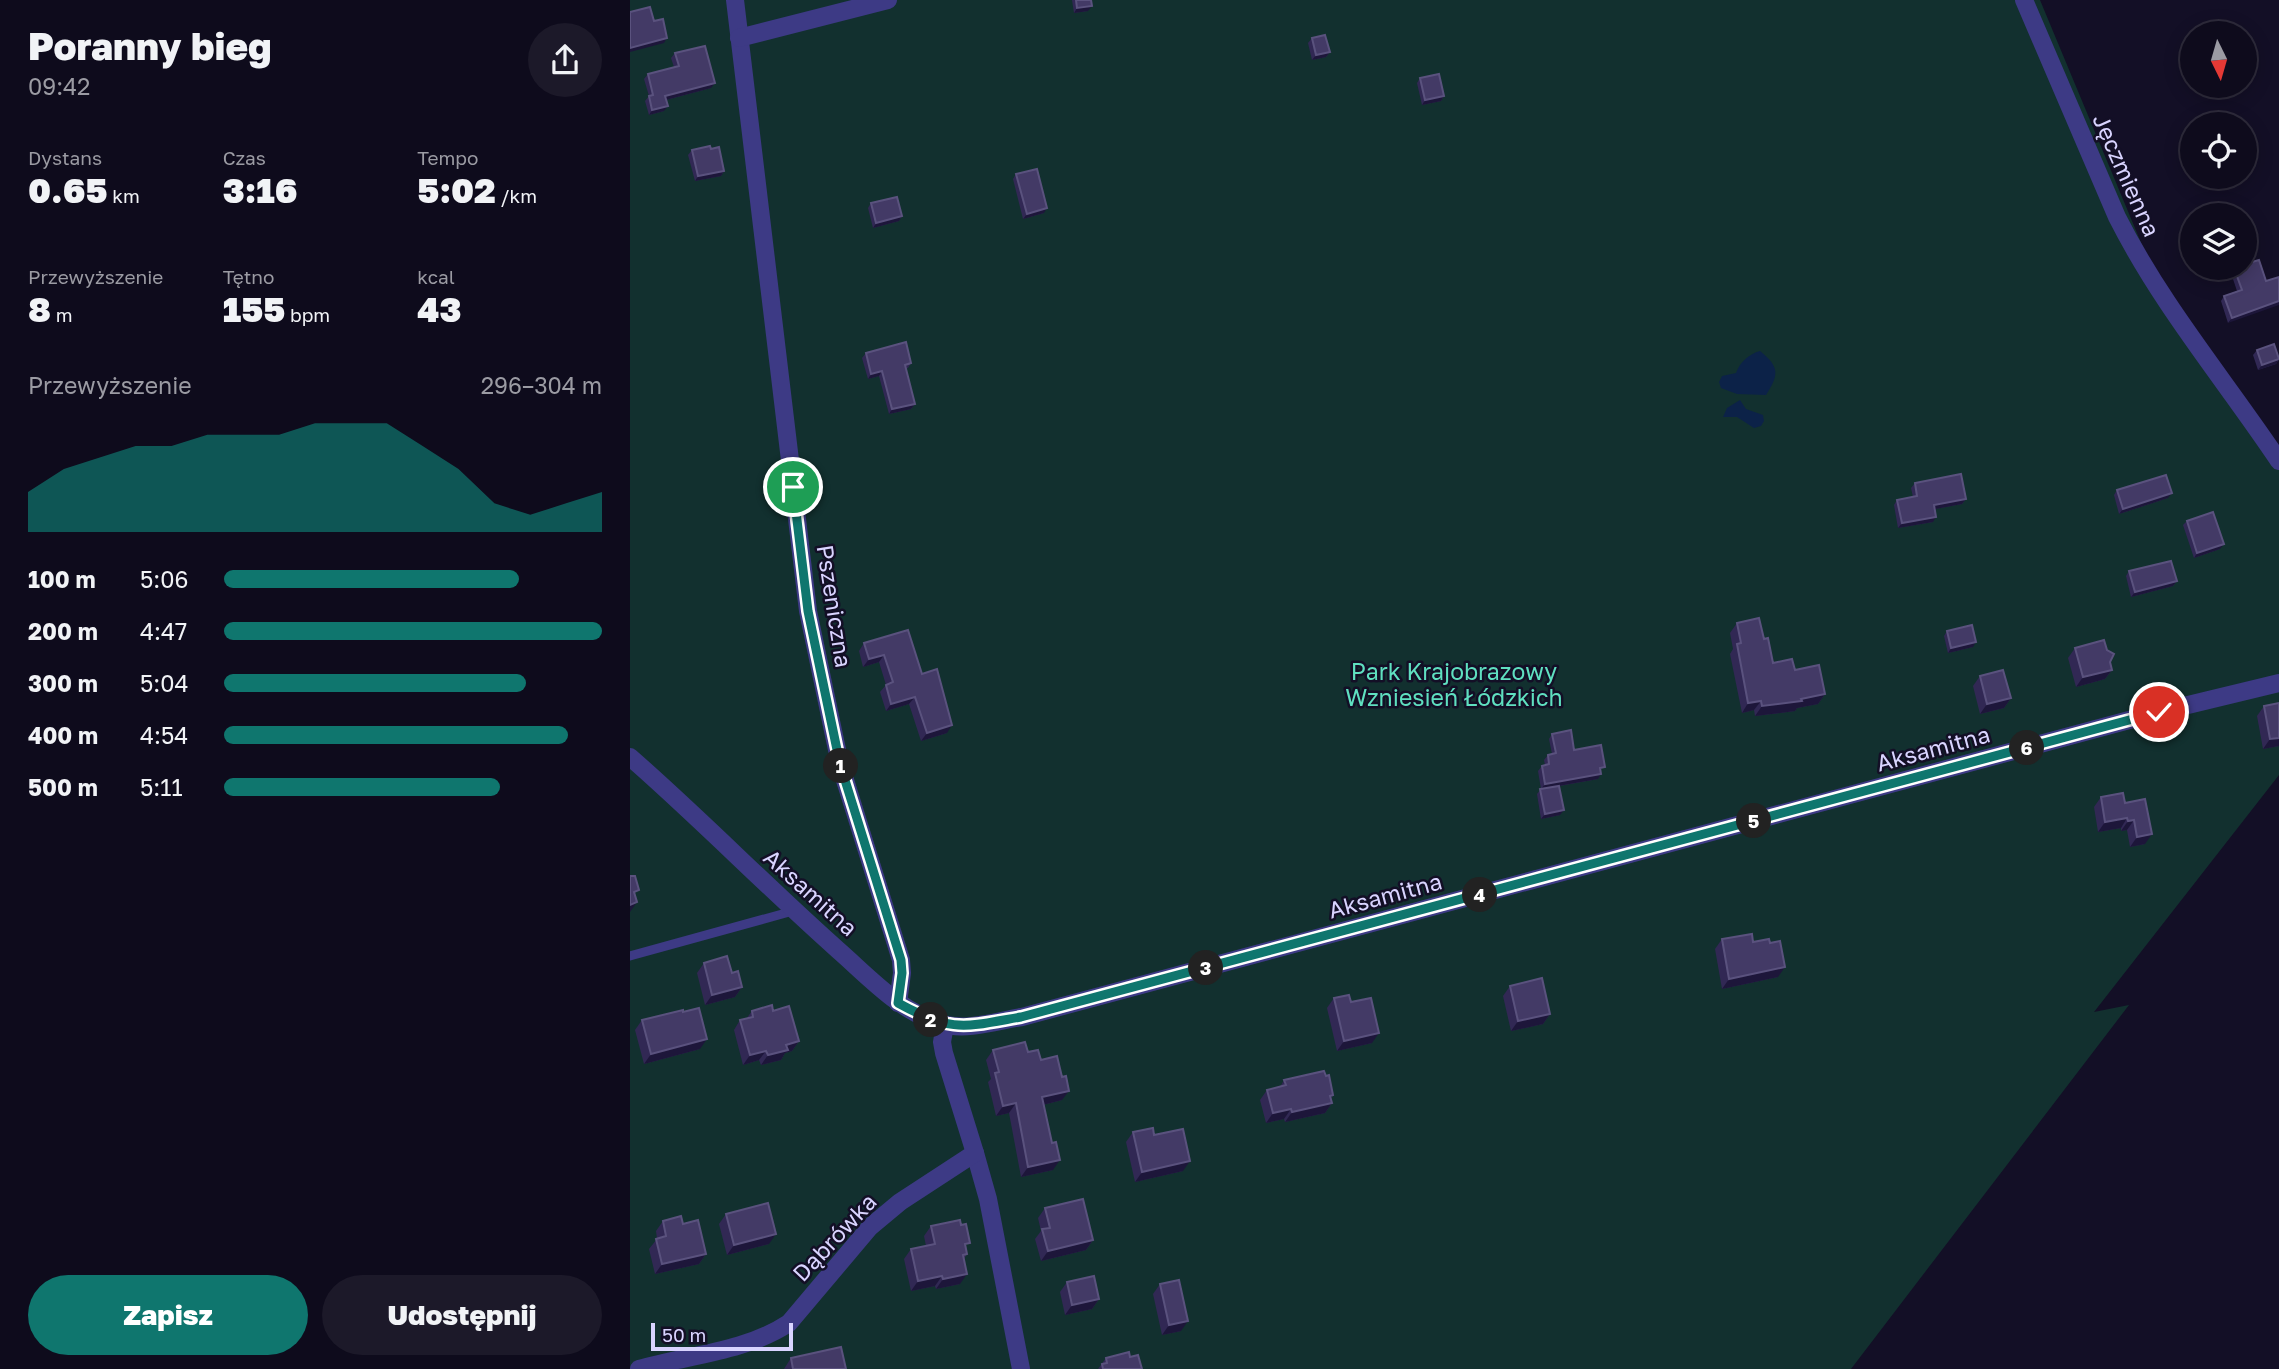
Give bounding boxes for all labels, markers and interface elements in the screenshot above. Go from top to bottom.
north arrow [2180,21,2258,98]
map controls [2180,21,2257,280]
text: Poranny bieg [28,23,272,68]
button: share [528,23,602,97]
text: 09:42 [28,72,90,100]
street label: Jęczmienna [2087,109,2167,241]
button: locate [2180,112,2257,189]
text: Dystans [28,146,102,169]
text: Czas [223,146,266,169]
text: Tempo [417,146,478,169]
text: 0.65 [28,169,107,211]
text: 3:16 [223,169,298,211]
text: 5:02 [417,169,496,211]
text: km [107,184,140,207]
text: /km [496,184,537,207]
button: layers [2180,203,2257,280]
text: Przewyższenie [28,265,163,288]
text: Tętno [223,265,274,288]
text: kcal [417,265,455,288]
text: 8 [28,288,51,330]
text: 155 [223,288,285,330]
text: 43 [417,288,462,330]
text: m [51,303,73,326]
text: bpm [285,303,330,326]
text: Przewyższenie [28,371,192,399]
text: 296–304 m [481,371,602,399]
pin [763,457,823,517]
icon: arrive [774,468,812,506]
street label: Pszeniczna [811,543,859,669]
text: 100 m [28,565,96,593]
text: 5:06 [140,565,188,593]
text: 200 m [28,617,98,645]
text: 4:47 [140,617,187,645]
park label: Park Krajobrazowy Wzniesień Łódzkich [1345,657,1563,711]
text: 300 m [28,669,98,697]
text: 5:04 [140,669,189,697]
pin [2129,682,2189,742]
icon: check [2140,693,2178,731]
street label: Aksamitna [1873,719,1993,777]
text: 400 m [28,721,98,749]
text: 4:54 [140,721,188,749]
pin: 6 [2010,730,2044,766]
text: 6 [2020,736,2033,759]
pin: 1 [824,748,858,784]
text: 1 [836,754,845,777]
text: 500 m [28,773,98,801]
text: 5:11 [140,773,183,801]
pin: 5 [1736,804,1772,838]
text: 5 [1748,809,1759,832]
street label: Aksamitna [758,843,864,941]
street label: Aksamitna [1325,866,1445,924]
pin: 4 [1462,878,1498,912]
text: 4 [1474,883,1485,906]
pin: 3 [1188,950,1224,986]
text: 3 [1200,956,1211,979]
pin: 2 [914,1002,948,1038]
text: 2 [925,1008,936,1031]
street label: Dąbrówka [786,1187,882,1287]
button: Zapisz [28,1275,308,1355]
button: Udostępnij [322,1275,602,1355]
scale bar [651,1320,793,1352]
text: 50 m [662,1323,706,1346]

